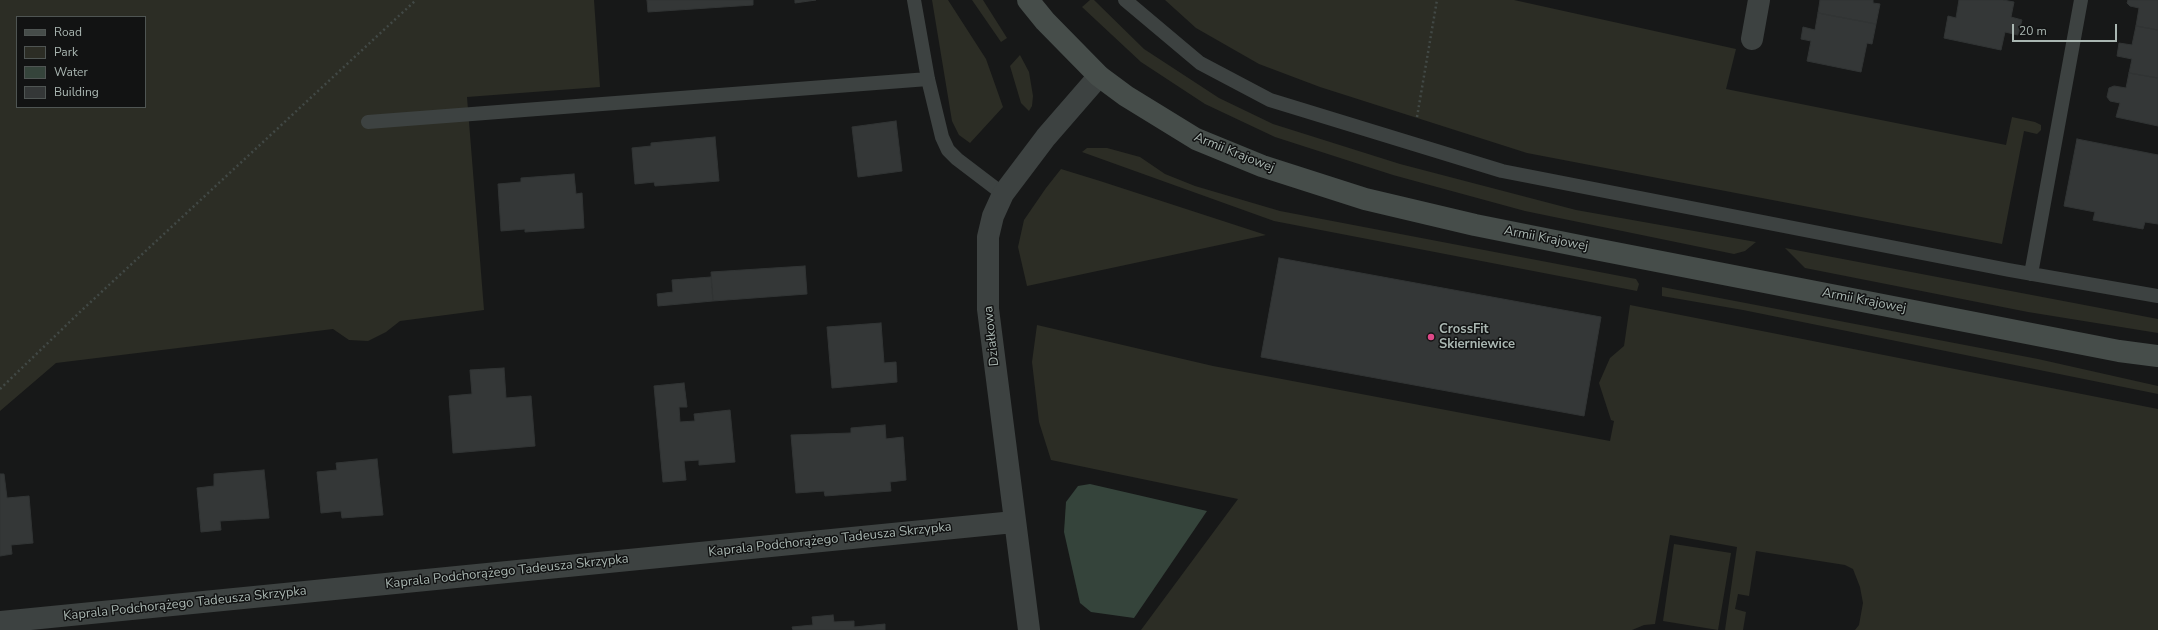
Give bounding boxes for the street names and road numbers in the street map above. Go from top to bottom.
street label: Armii Krajowej [1192,130,1276,176]
street label: Armii Krajowej [1503,223,1589,255]
street label: Armii Krajowej [1821,285,1907,317]
street label: Działkowa [981,305,1003,367]
street label: Kaprala Podchorążego Tadeusza Skrzypka [708,519,952,561]
street label: Kaprala Podchorążego Tadeusza Skrzypka [385,551,629,593]
street label: Kaprala Podchorążego Tadeusza Skrzypka [63,583,307,625]

